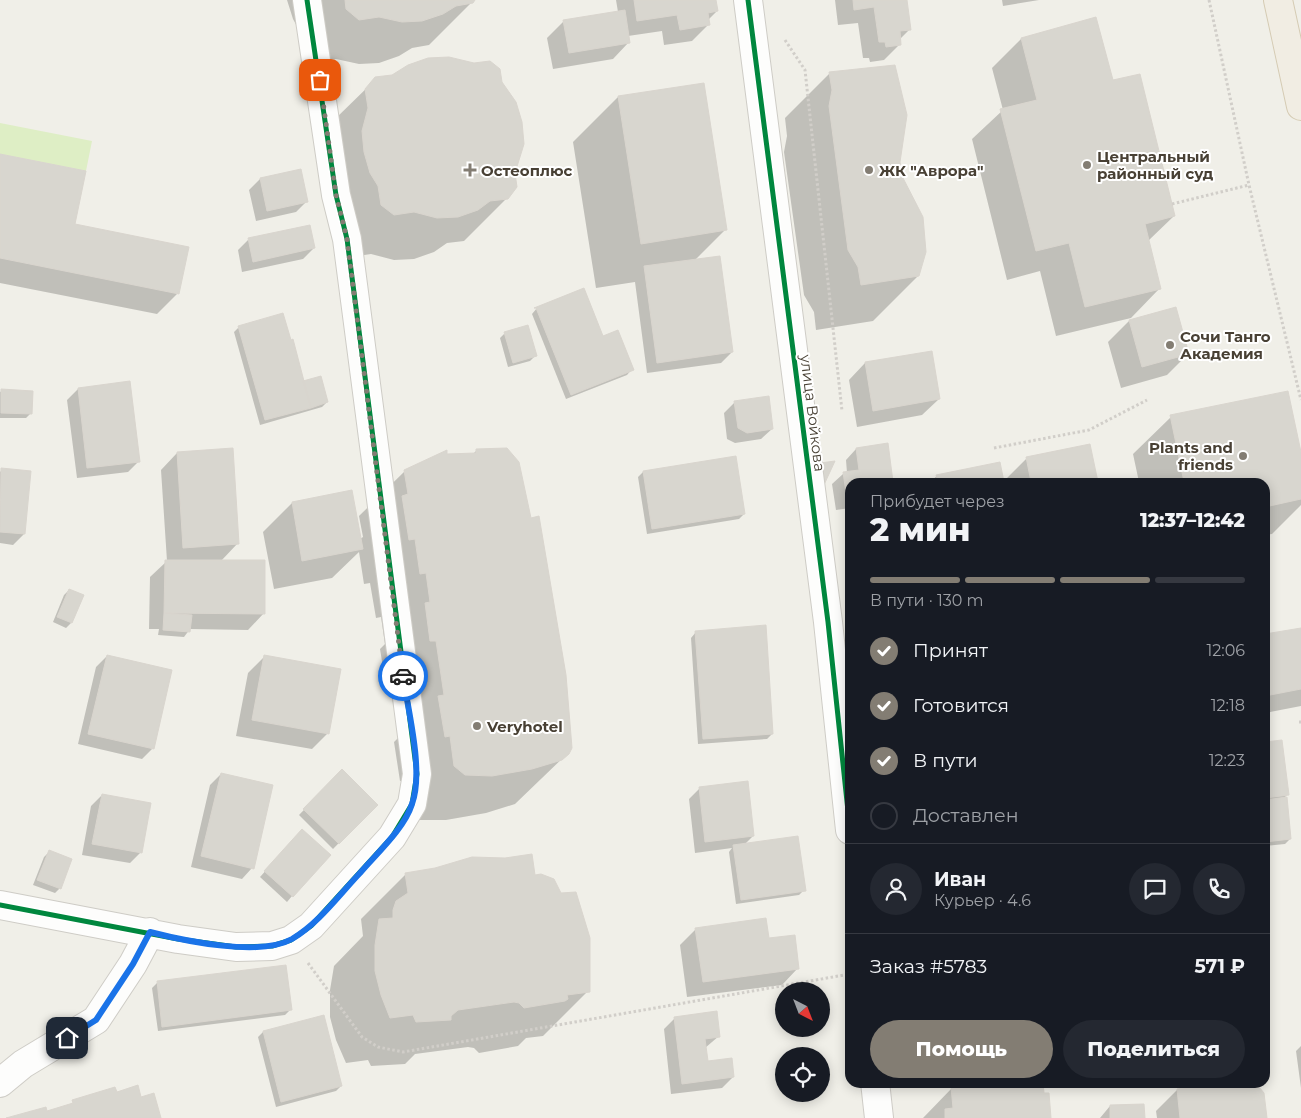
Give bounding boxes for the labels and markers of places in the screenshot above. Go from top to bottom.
pin [299,59,341,101]
place label: Центральный районный суд [1097,147,1214,183]
marker: Центральный районный суд [1081,159,1093,171]
place label: Остеоплюс [481,161,572,180]
place label: ЖК "Аврора" [879,161,984,180]
marker: Остеоплюс [463,163,477,177]
marker: ЖК "Аврора" [863,164,875,176]
place label: Сочи Танго Академия [1180,327,1271,363]
marker: Сочи Танго Академия [1164,339,1176,351]
place label: Plants and friends [1149,438,1233,474]
marker: Plants and friends [1237,450,1249,462]
place label: Veryhotel [486,717,563,736]
marker: Veryhotel [471,720,483,732]
pin [46,1017,88,1059]

